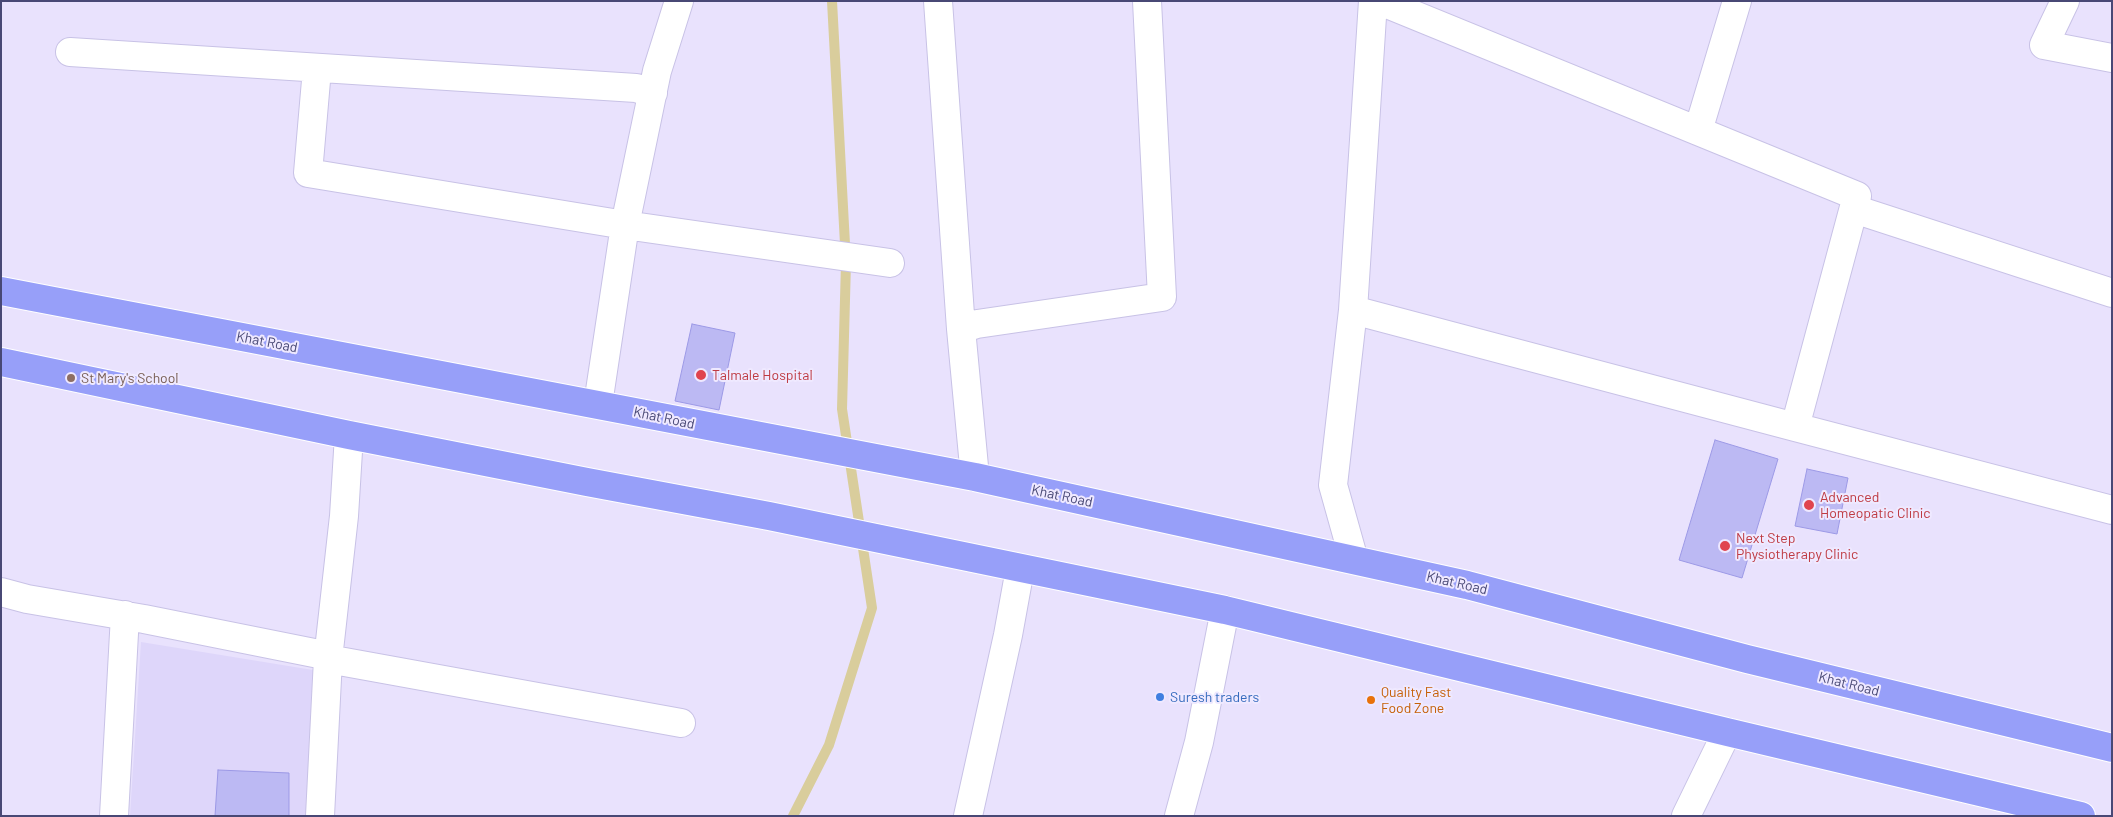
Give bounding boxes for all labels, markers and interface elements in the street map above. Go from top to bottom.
street label: Khat Road [235,328,299,356]
place label: Talmale Hospital [712,367,813,383]
marker: Talmale Hospital [694,368,708,382]
place label: St Mary's School [81,370,179,386]
marker: St Mary's School [65,372,77,384]
street label: Khat Road [632,403,696,433]
street label: Khat Road [1030,481,1094,511]
place label: Advanced Homeopatic Clinic [1820,489,1931,522]
marker: Advanced Homeopatic Clinic [1802,498,1816,512]
place label: Next Step Physiotherapy Clinic [1736,530,1858,562]
marker: Next Step Physiotherapy Clinic [1718,539,1732,553]
street label: Khat Road [1425,568,1489,598]
street label: Khat Road [1817,668,1881,700]
place label: Quality Fast Food Zone [1381,684,1451,716]
place label: Suresh traders [1170,689,1259,705]
marker: Suresh traders [1154,691,1166,703]
marker: Quality Fast Food Zone [1365,694,1377,706]

